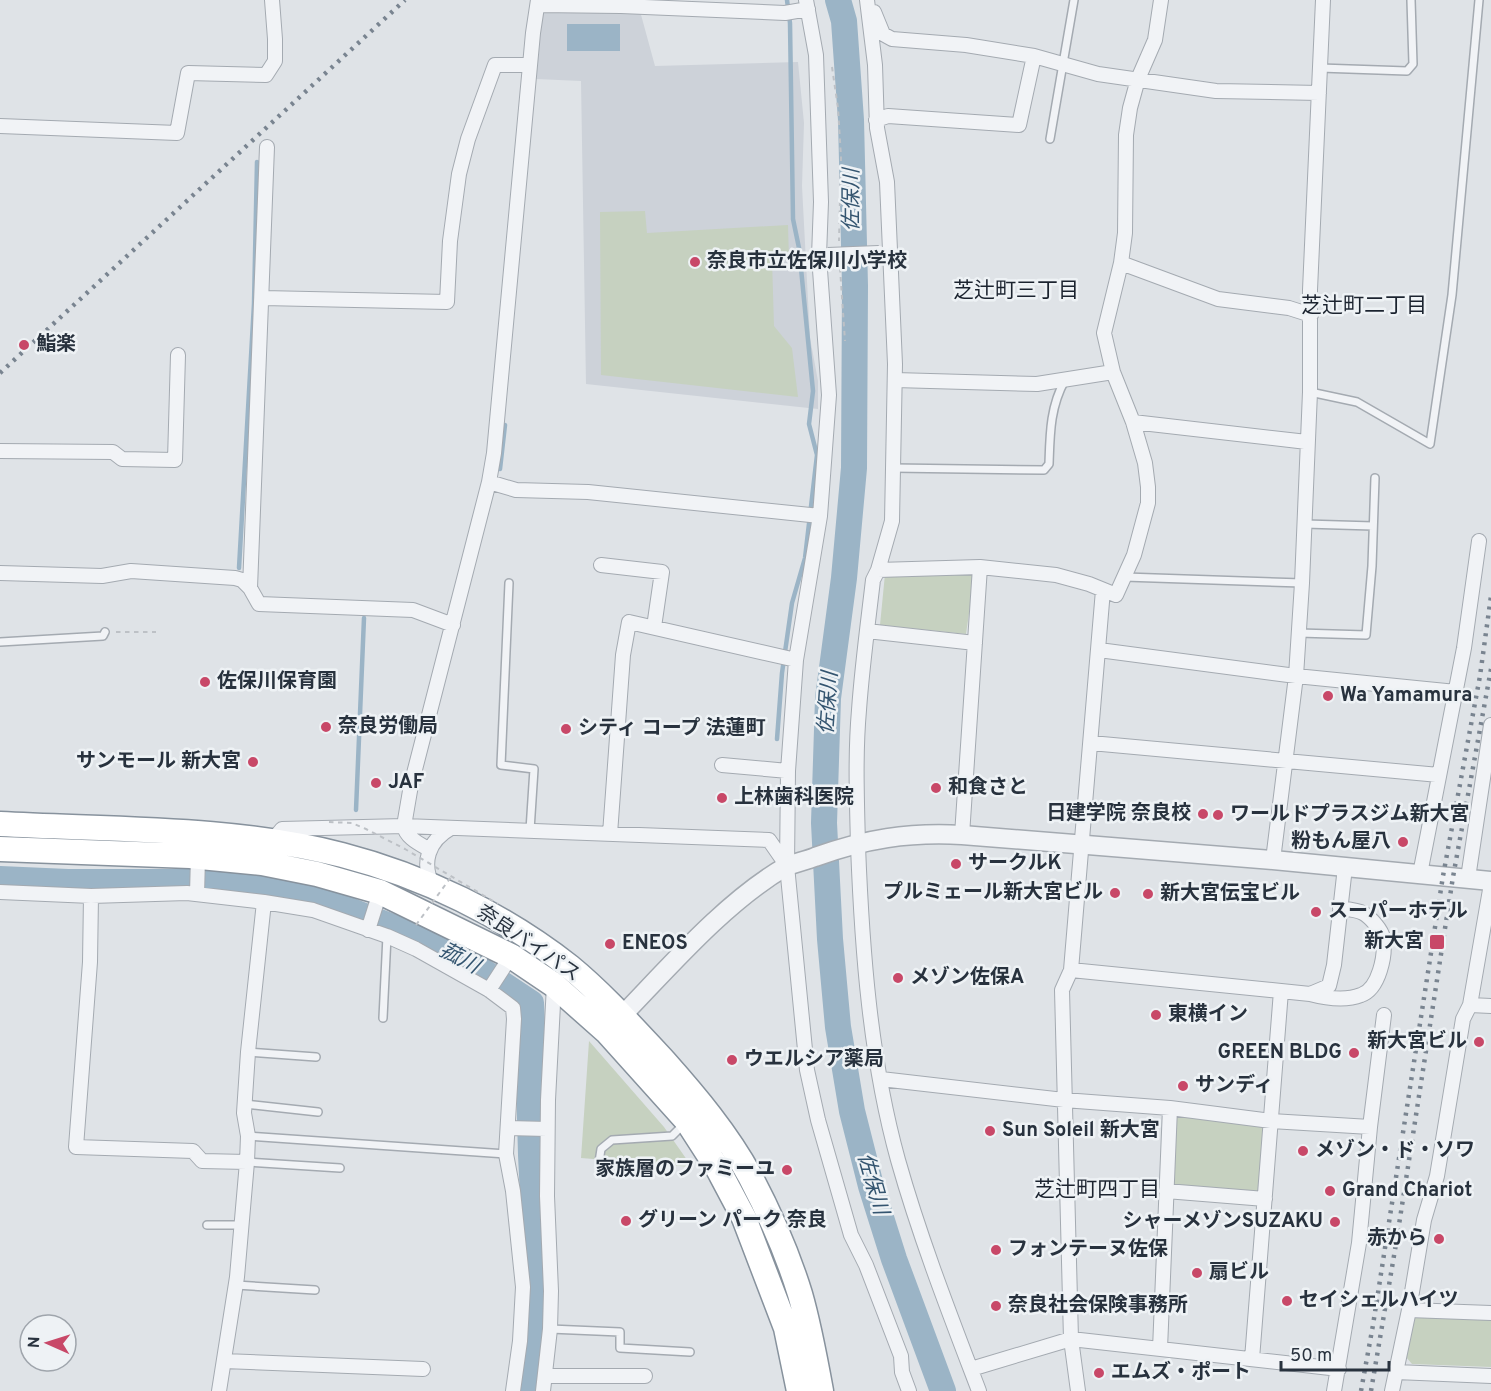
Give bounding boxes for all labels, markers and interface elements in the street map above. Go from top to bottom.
water label: 佐保川 [839,167,866,232]
place label: 奈良市立佐保川小学校 [707,249,907,275]
marker: 奈良市立佐保川小学校 [688,255,702,269]
district label: 芝辻町三丁目 [953,278,1079,305]
district label: 芝辻町二丁目 [1301,293,1427,320]
place label: 鮨楽 [36,332,76,358]
marker: 鮨楽 [17,338,31,352]
place label: 佐保川保育園 [217,669,337,695]
water label: 佐保川 [813,669,845,735]
marker: 佐保川保育園 [198,675,212,689]
place label: Wa Yamamura [1340,683,1472,709]
marker: Wa Yamamura [1321,689,1335,703]
place label: 奈良労働局 [338,714,438,740]
place label: シティ コープ 法蓮町 [578,716,766,742]
marker: 奈良労働局 [319,720,333,734]
marker: シティ コープ 法蓮町 [559,722,573,736]
place label: サンモール 新大宮 [76,749,241,775]
marker: サンモール 新大宮 [246,755,260,769]
place label: JAF [388,770,424,796]
place label: 和食さと [948,775,1028,801]
marker: JAF [369,776,383,790]
marker: 和食さと [929,781,943,795]
place label: 上林歯科医院 [734,785,854,811]
marker: 上林歯科医院 [715,791,729,805]
place label: 日建学院 奈良校 [1046,801,1191,827]
place label: ワールドプラスジム新大宮 [1230,802,1470,828]
marker: 日建学院 奈良校 [1196,807,1210,821]
marker: ワールドプラスジム新大宮 [1211,808,1225,822]
place label: 粉もん屋八 [1291,829,1391,855]
marker: 粉もん屋八 [1396,835,1410,849]
place label: サークルK [968,851,1062,877]
marker: サークルK [949,857,963,871]
place label: プルミェール新大宮ビル [883,880,1103,906]
place label: 新大宮伝宝ビル [1160,881,1300,907]
marker: プルミェール新大宮ビル [1108,886,1122,900]
marker: 新大宮伝宝ビル [1141,887,1155,901]
place label: スーパーホテル [1328,899,1468,925]
street label: 奈良バイパス [471,900,585,988]
marker: スーパーホテル [1309,905,1323,919]
place label: 新大宮 [1364,929,1424,955]
place label: ENEOS [622,931,688,957]
marker: 新大宮 [1428,933,1446,951]
water label: 菰川 [434,937,486,982]
marker: ENEOS [603,937,617,951]
place label: メゾン佐保A [910,965,1024,991]
marker: メゾン佐保A [891,971,905,985]
place label: 東横イン [1168,1002,1248,1028]
marker: 東横イン [1149,1008,1163,1022]
place label: 新大宮ビル [1367,1029,1467,1055]
marker: 新大宮ビル [1472,1035,1486,1049]
place label: GREEN BLDG [1218,1040,1342,1066]
marker: GREEN BLDG [1347,1046,1361,1060]
place label: ウエルシア薬局 [744,1047,884,1073]
marker: ウエルシア薬局 [725,1053,739,1067]
place label: サンディ [1195,1073,1274,1099]
marker: サンディ [1176,1079,1190,1093]
place label: Sun Soleil 新大宮 [1002,1118,1160,1144]
marker: Sun Soleil 新大宮 [983,1124,997,1138]
place label: メゾン・ド・ソワ [1315,1138,1475,1164]
marker: メゾン・ド・ソワ [1296,1144,1310,1158]
water label: 佐保川 [850,1150,894,1220]
place label: 家族層のファミーユ [595,1157,775,1183]
marker: 家族層のファミーユ [780,1163,794,1177]
district label: 芝辻町四丁目 [1034,1177,1160,1204]
place label: Grand Chariot [1342,1178,1472,1204]
marker: Grand Chariot [1323,1184,1337,1198]
place label: グリーン パーク 奈良 [638,1208,827,1234]
place label: シャーメゾンSUZAKU [1122,1209,1323,1235]
marker: グリーン パーク 奈良 [619,1214,633,1228]
marker: シャーメゾンSUZAKU [1328,1215,1342,1229]
place label: 赤から [1367,1226,1427,1252]
marker: 赤から [1432,1232,1446,1246]
place label: フォンテーヌ佐保 [1008,1237,1168,1263]
marker: フォンテーヌ佐保 [989,1243,1003,1257]
place label: 扇ビル [1209,1260,1269,1286]
marker: 扇ビル [1190,1266,1204,1280]
place label: セイシェルハイツ [1299,1288,1459,1314]
place label: 奈良社会保険事務所 [1008,1293,1188,1319]
marker: セイシェルハイツ [1280,1294,1294,1308]
marker: 奈良社会保険事務所 [989,1299,1003,1313]
north arrow [18,1313,78,1373]
scale bar [1281,1334,1389,1372]
text: N [25,1336,45,1349]
text: 50 m [1290,1345,1332,1368]
place label: エムズ・ポート [1111,1360,1251,1386]
marker: エムズ・ポート [1092,1366,1106,1380]

